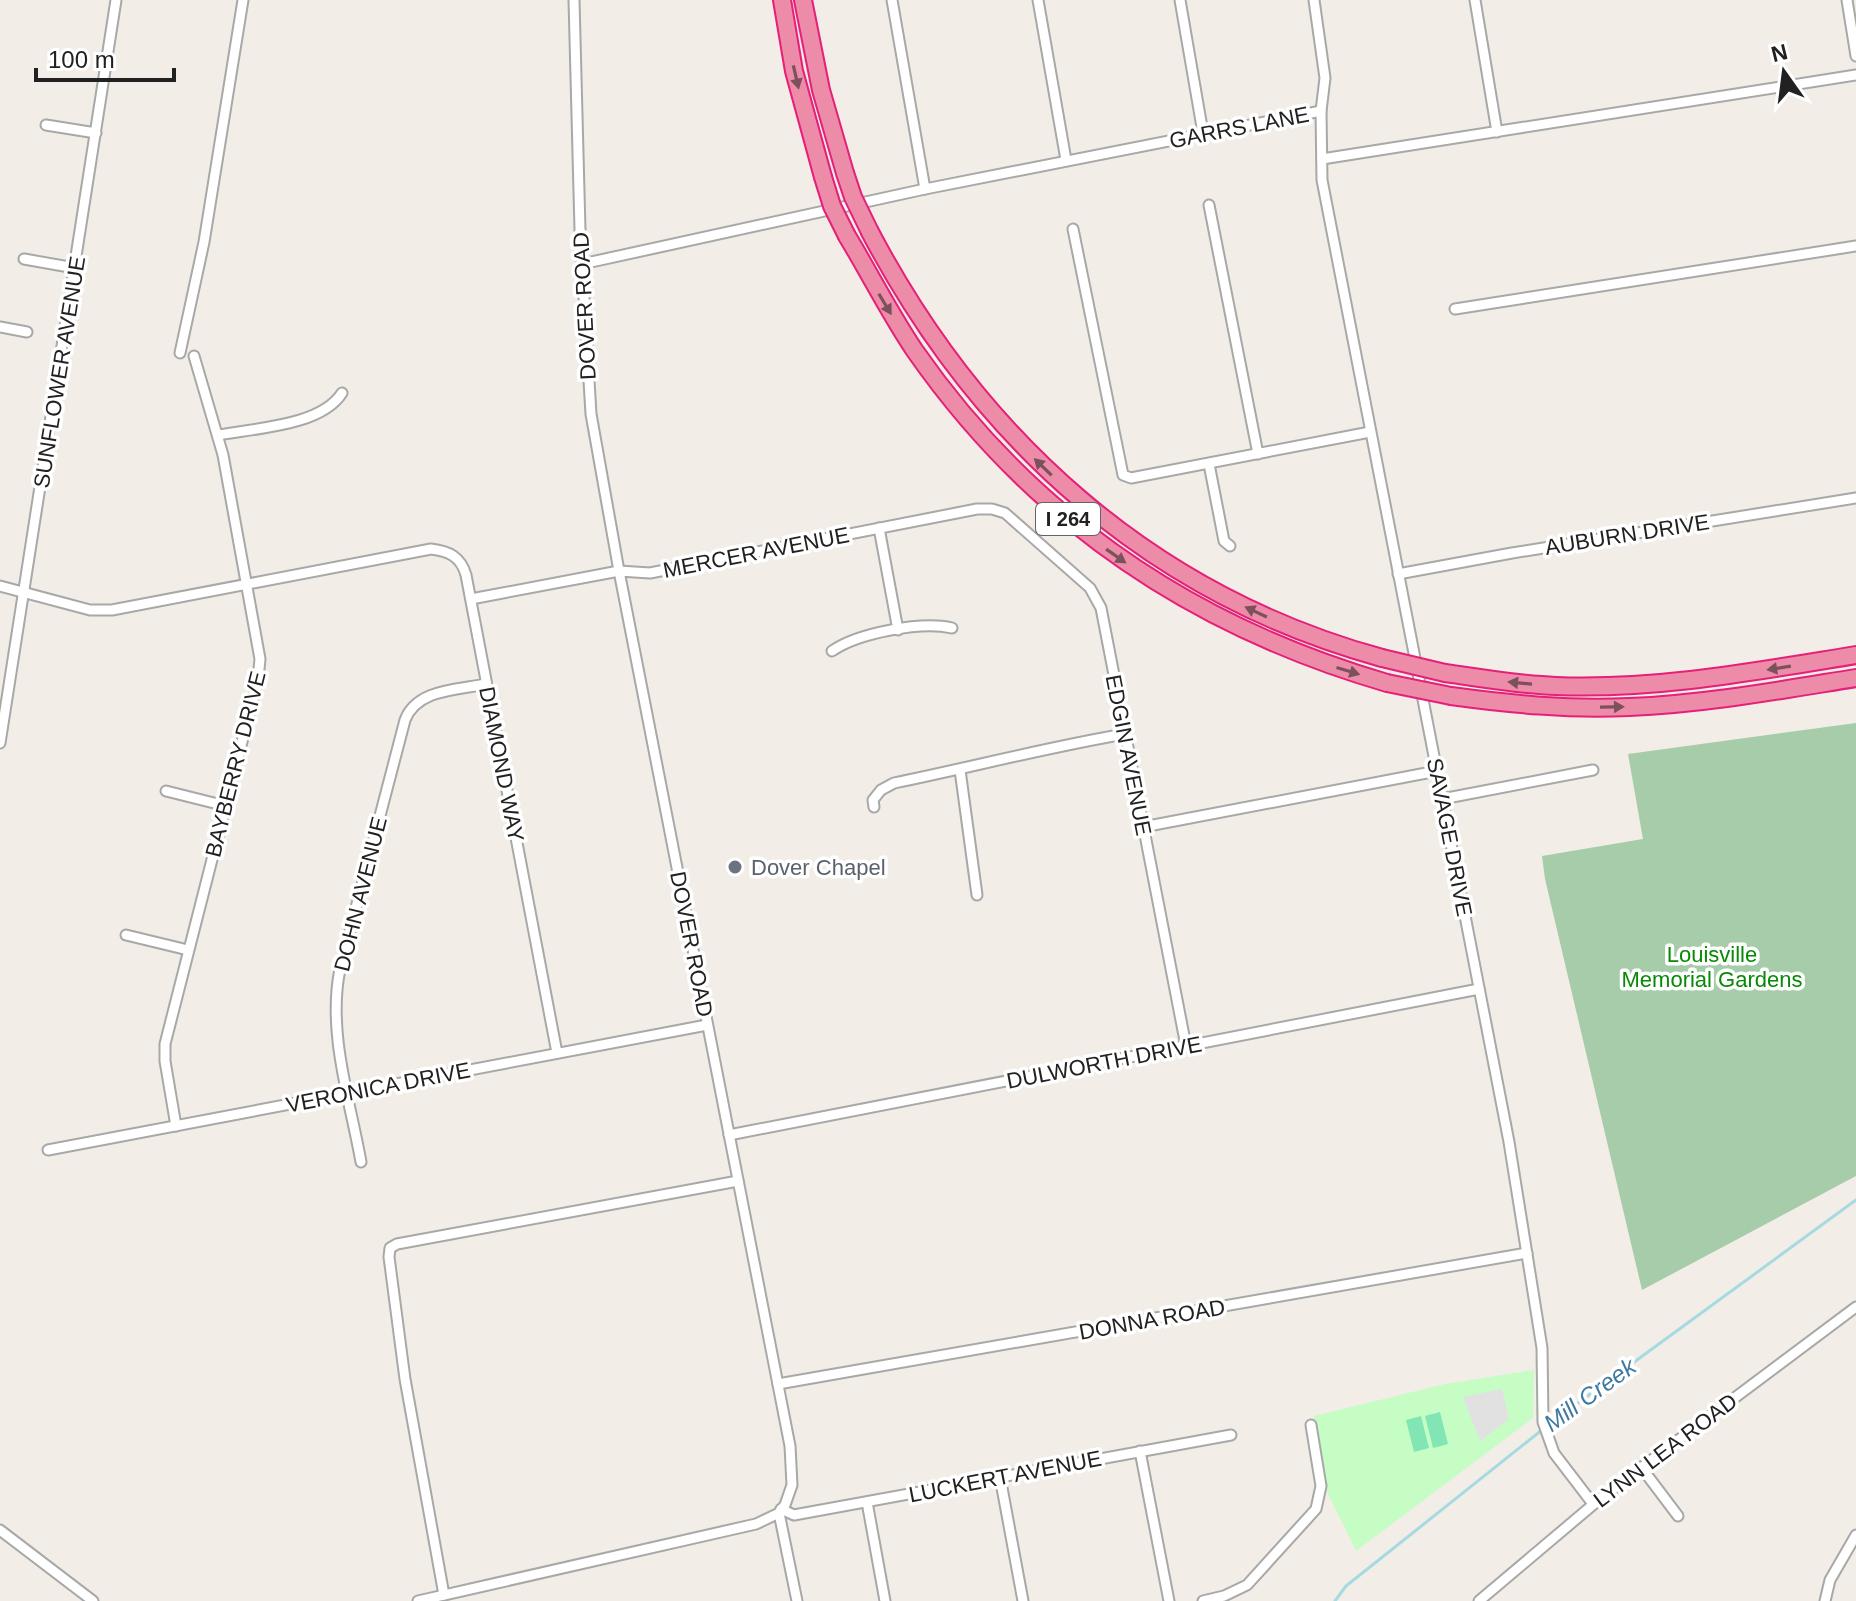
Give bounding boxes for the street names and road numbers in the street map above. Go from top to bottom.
street label: GARRS LANE [1167,102,1311,153]
street label: DOVER ROAD [568,231,601,380]
street label: SUNFLOWER AVENUE [29,254,90,490]
road number: I 264 [1036,503,1100,535]
street label: AUBURN DRIVE [1543,509,1711,560]
street label: MERCER AVENUE [661,522,851,583]
street label: BAYBERRY DRIVE [200,669,271,860]
street label: EDGIN AVENUE [1101,673,1156,838]
street label: DIAMOND WAY [474,684,529,844]
street label: SAVAGE DRIVE [1422,756,1477,918]
street label: DOHN AVENUE [329,814,392,974]
street label: DOVER ROAD [665,869,718,1019]
street label: DULWORTH DRIVE [1004,1031,1204,1094]
street label: VERONICA DRIVE [284,1057,472,1118]
street label: DONNA ROAD [1077,1294,1227,1345]
street label: LYNN LEA ROAD [1589,1388,1742,1513]
street label: LUCKERT AVENUE [907,1446,1104,1507]

